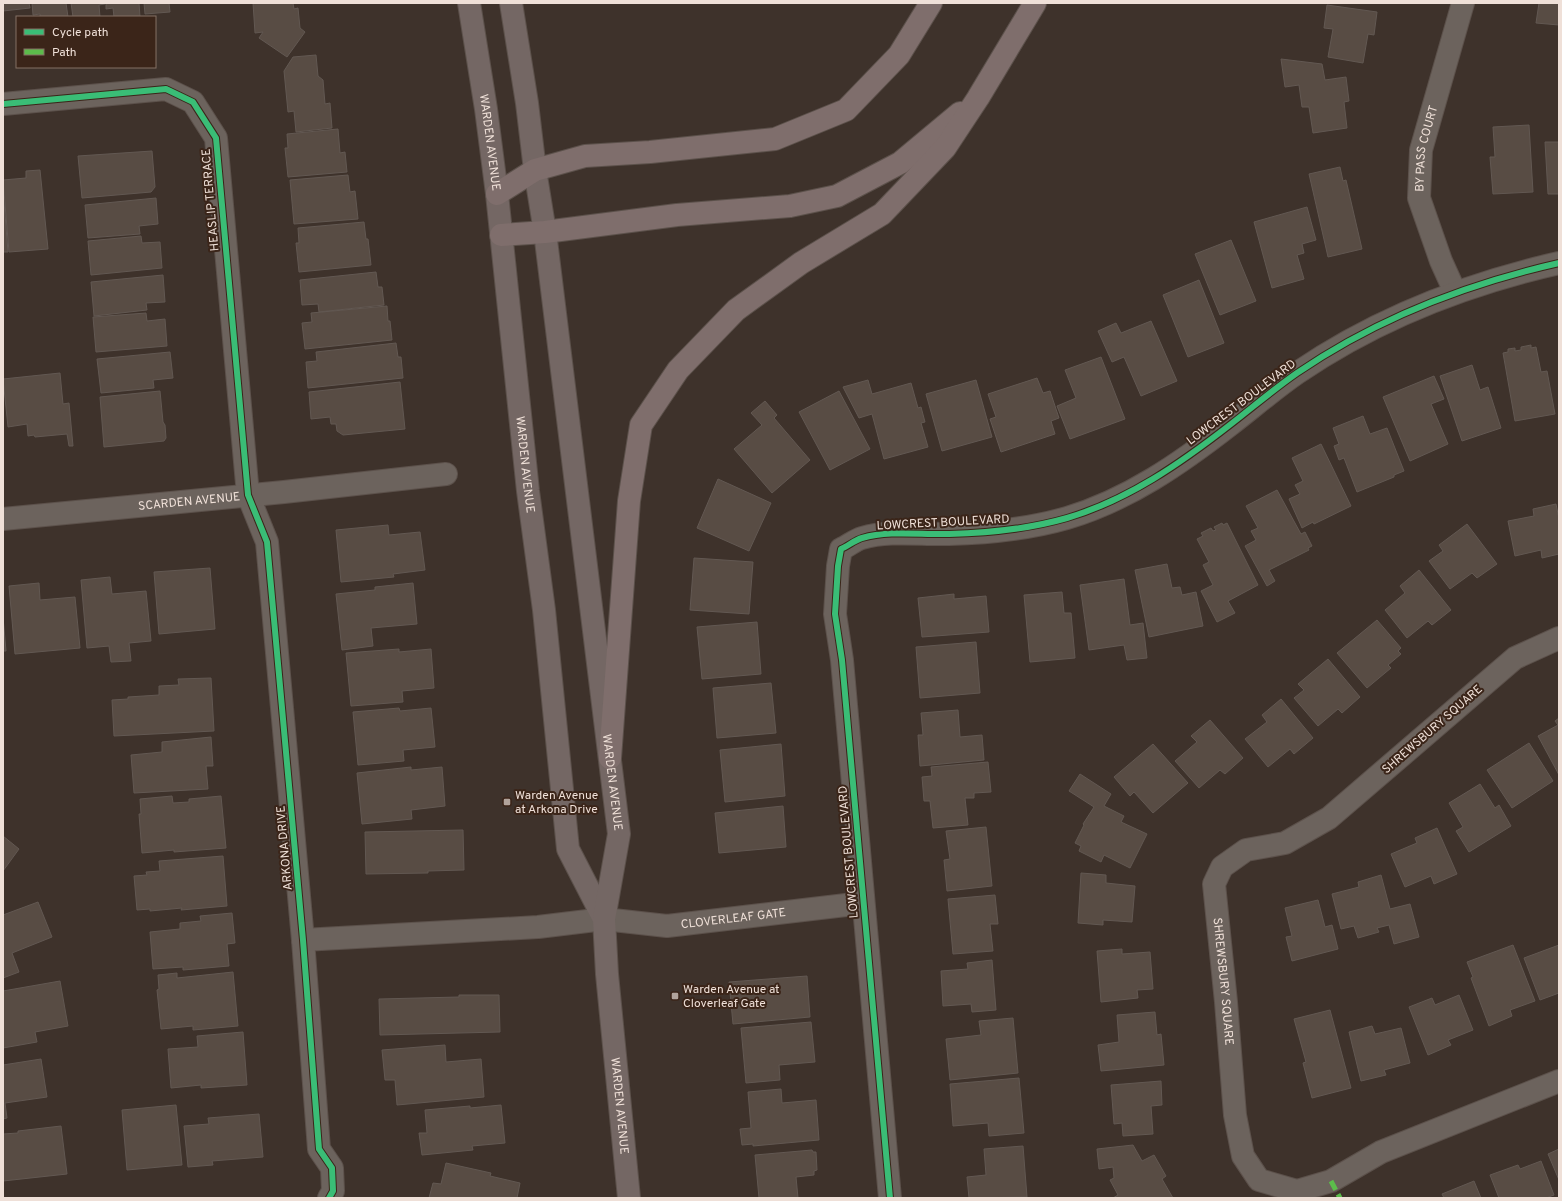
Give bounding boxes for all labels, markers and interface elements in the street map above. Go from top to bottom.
legend [16,16,156,68]
text: Cycle path [52,25,109,41]
text: Path [52,45,77,61]
street label: WARDEN AVENUE [475,93,504,192]
street label: BY PASS COURT [1412,104,1442,192]
street label: HEASLIP TERRACE [199,148,223,252]
street label: LOWCREST BOULEVARD [1184,356,1300,449]
street label: WARDEN AVENUE [511,415,538,514]
street label: SCARDEN AVENUE [137,489,241,515]
street label: LOWCREST BOULEVARD [876,512,1010,534]
street label: SHREWSBURY SQUARE [1379,682,1486,778]
street label: WARDEN AVENUE [598,733,626,832]
street label: LOWCREST BOULEVARD [835,785,863,919]
place label: Warden Avenue at Arkona Drive [515,788,598,818]
marker: Warden Avenue at Arkona Drive [502,797,512,807]
street label: ARKONA DRIVE [273,805,297,891]
street label: CLOVERLEAF GATE [680,905,787,933]
street label: SHREWSBURY SQUARE [1208,917,1236,1046]
place label: Warden Avenue at Cloverleaf Gate [683,982,780,1012]
marker: Warden Avenue at Cloverleaf Gate [670,991,680,1001]
street label: WARDEN AVENUE [606,1057,632,1155]

